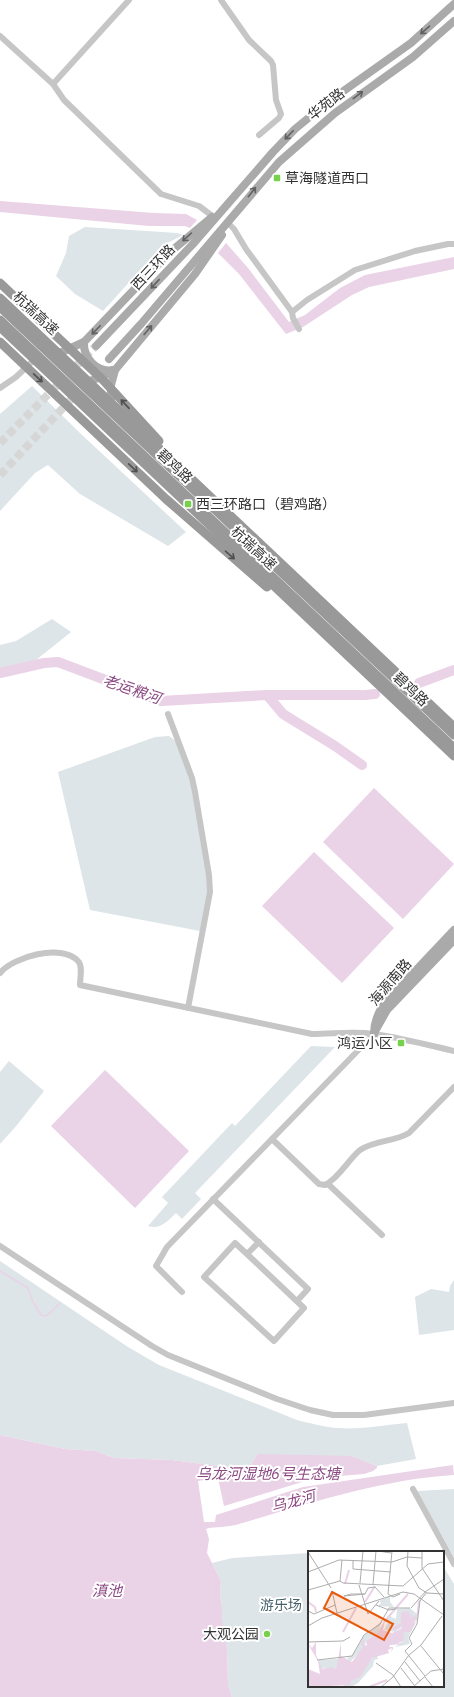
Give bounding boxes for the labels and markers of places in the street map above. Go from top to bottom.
place label: 草海隧道西口 [285,169,369,187]
marker: 草海隧道西口 [272,173,282,183]
place label: 西三环路口（碧鸡路） [196,495,336,513]
marker: 西三环路口（碧鸡路） [183,499,193,509]
place label: 鸿运小区 [337,1034,393,1052]
marker: 鸿运小区 [396,1038,406,1048]
place label: 大观公园 [203,1625,259,1643]
marker: 大观公园 [262,1629,272,1639]

